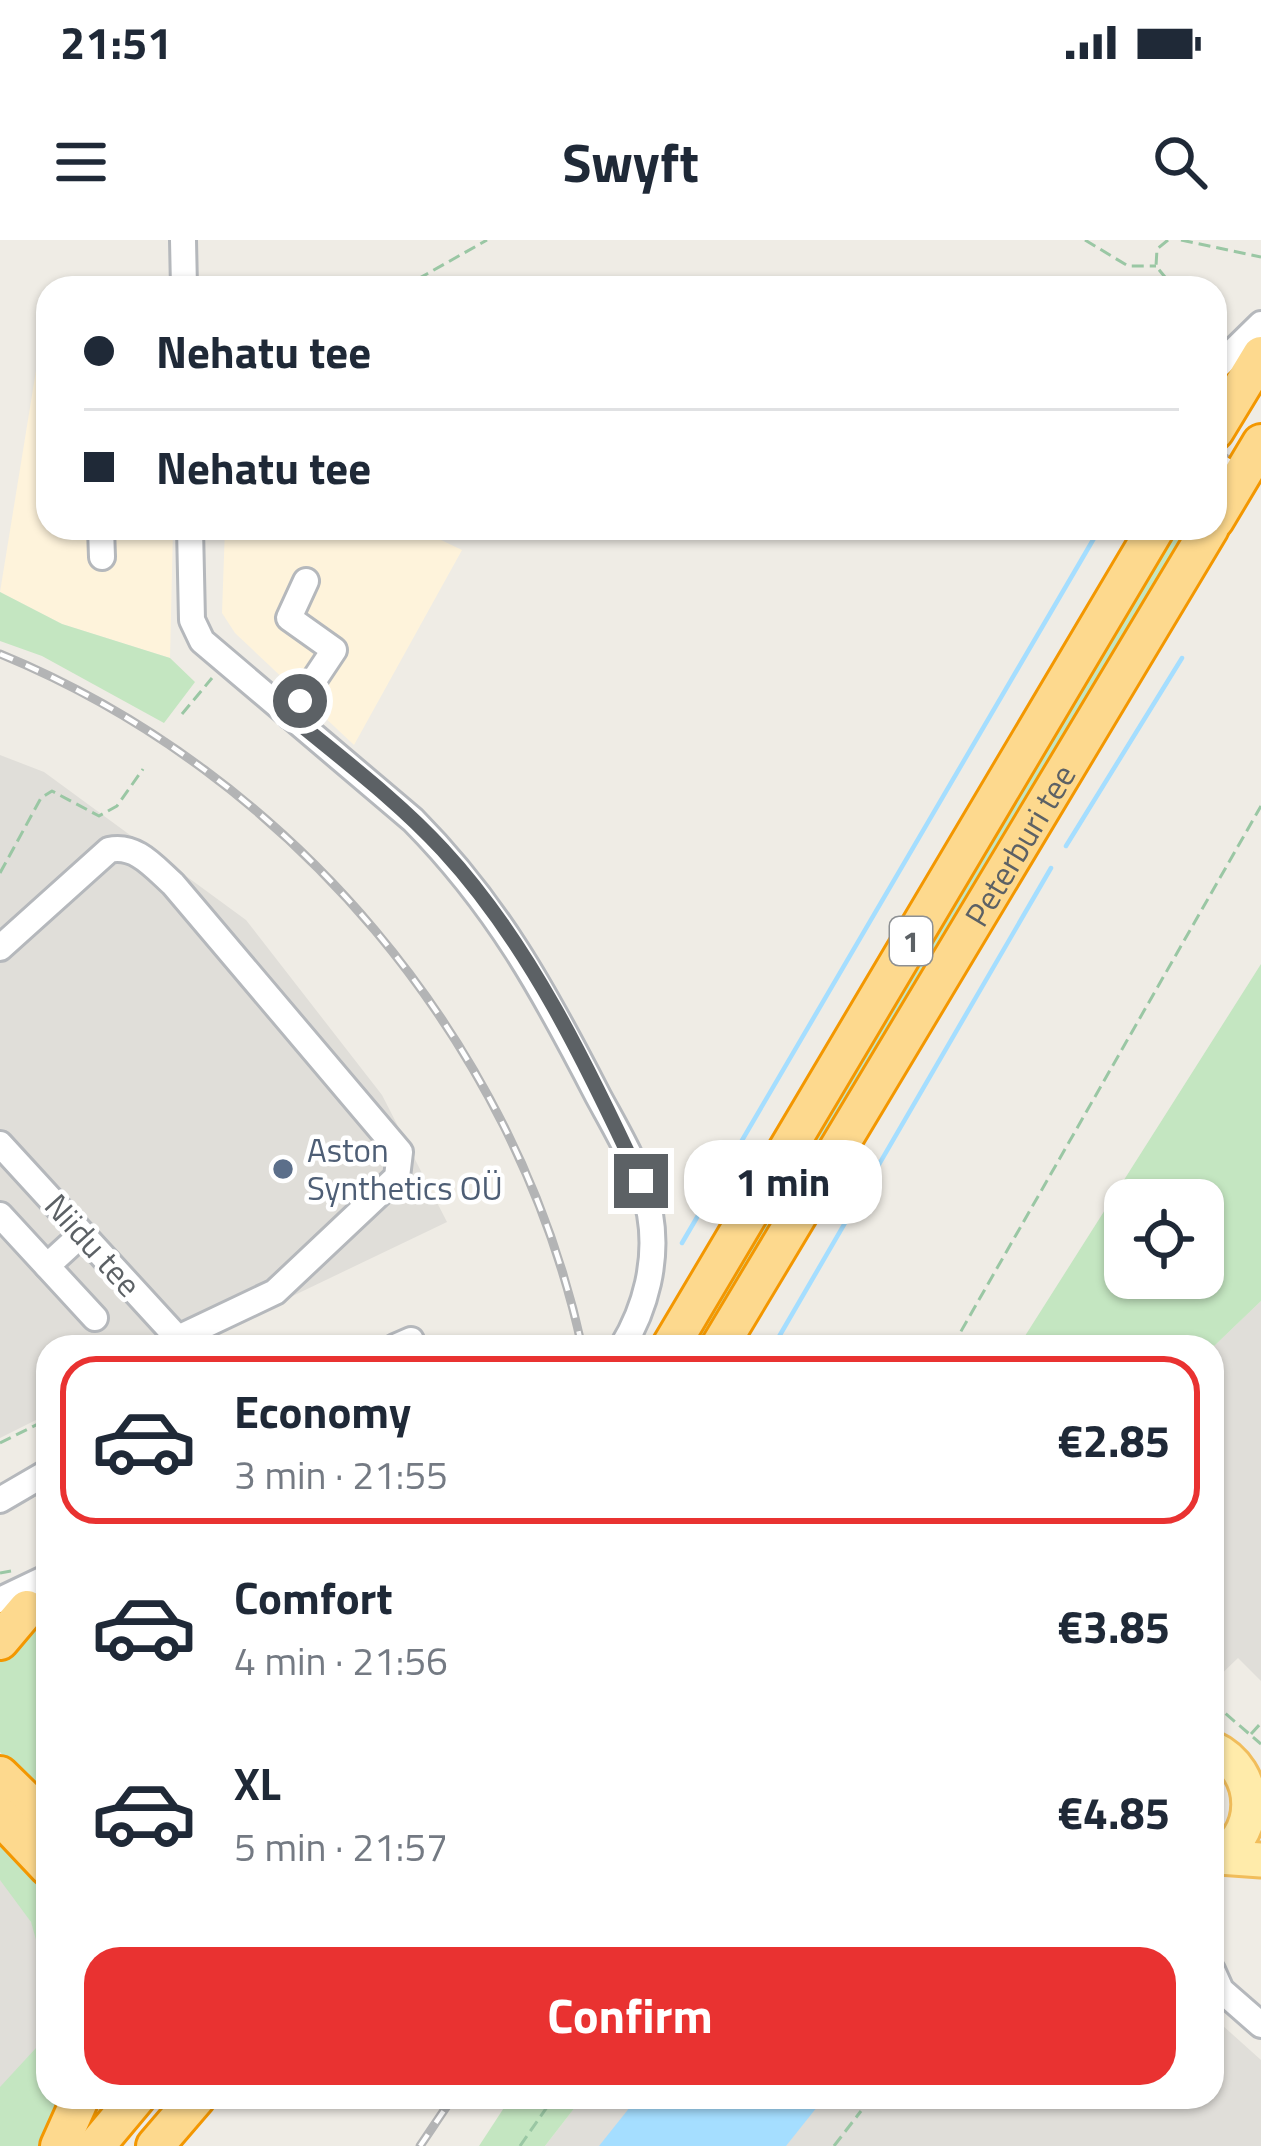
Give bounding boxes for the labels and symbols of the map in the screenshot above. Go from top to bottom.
route start [273,674,327,728]
street label: Peterburi tee [952,755,1088,936]
road number: 1 [890,917,932,965]
place label: Aston Synthetics OÜ [307,1125,503,1213]
callout: 1 min [683,1139,881,1223]
route end [614,1154,668,1208]
marker: Aston Synthetics OÜ [270,1156,296,1182]
street label: Niidu tee [33,1182,153,1308]

